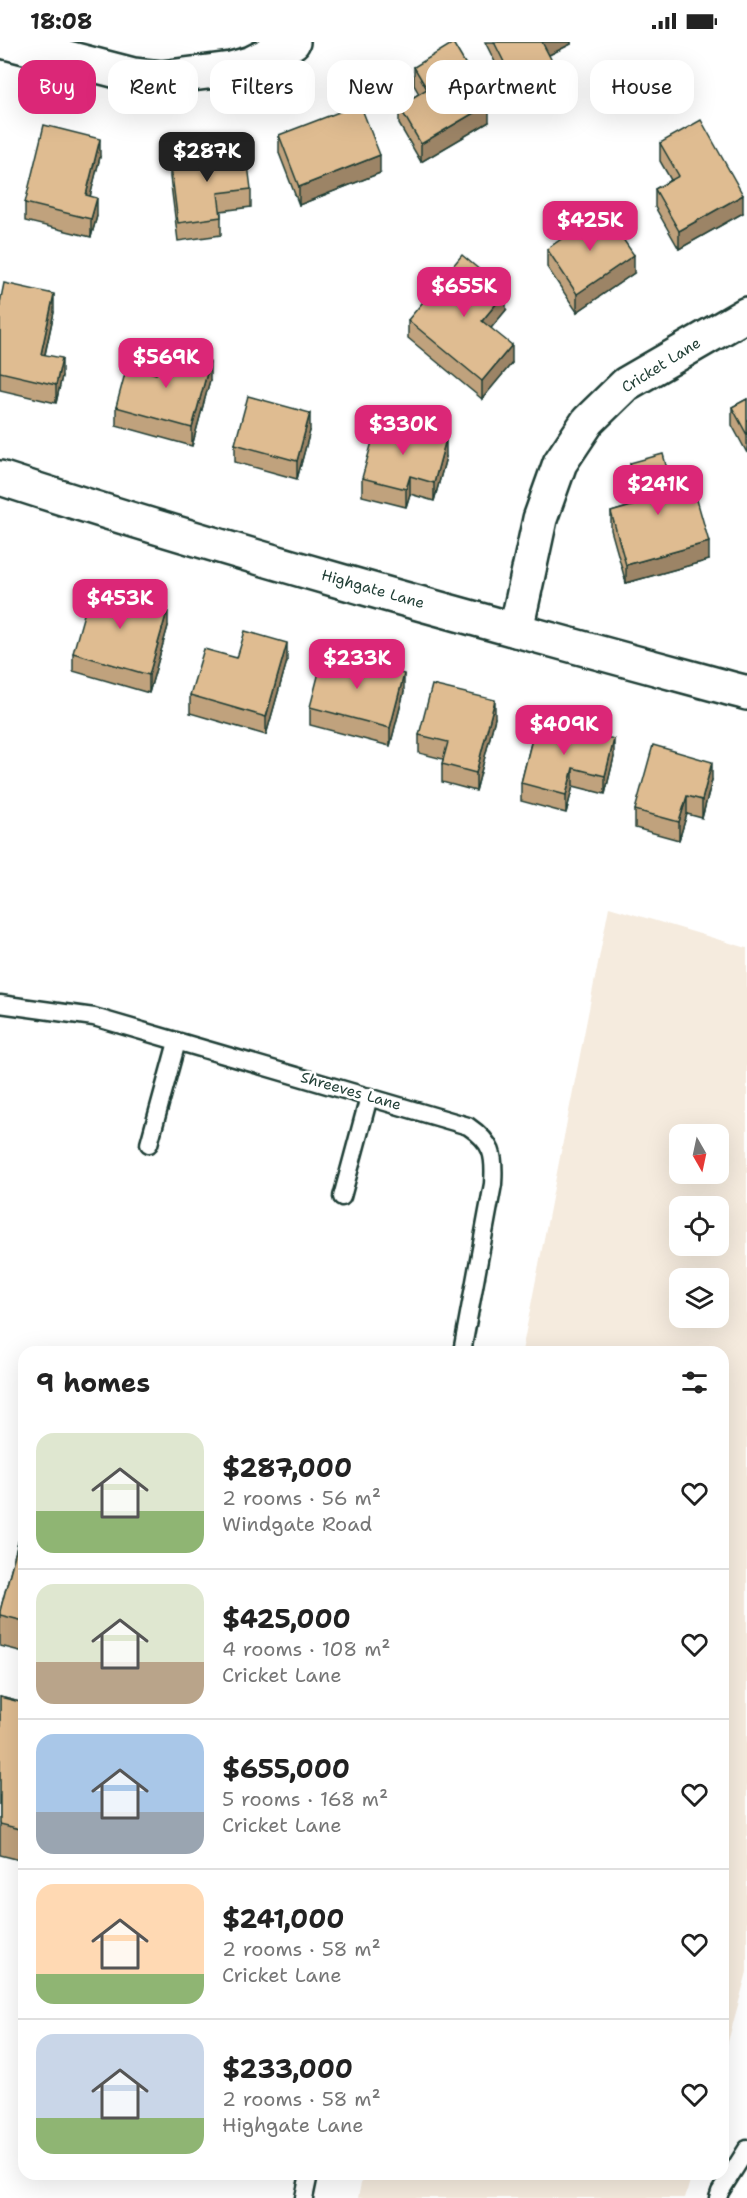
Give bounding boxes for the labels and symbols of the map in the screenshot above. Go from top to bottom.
pin: $287K [165,132,249,183]
pin: $425K [548,201,632,252]
pin: $655K [422,267,506,318]
street label: Cricket Lane [618,333,704,397]
pin: $569K [124,338,208,389]
pin: $330K [361,405,445,456]
pin: $241K [616,465,700,516]
street label: Highgate Lane [319,565,427,613]
pin: $453K [78,579,162,630]
pin: $233K [315,639,399,690]
pin: $409K [522,705,606,756]
street label: Shreeves Lane [298,1067,404,1115]
north arrow [669,1124,729,1184]

